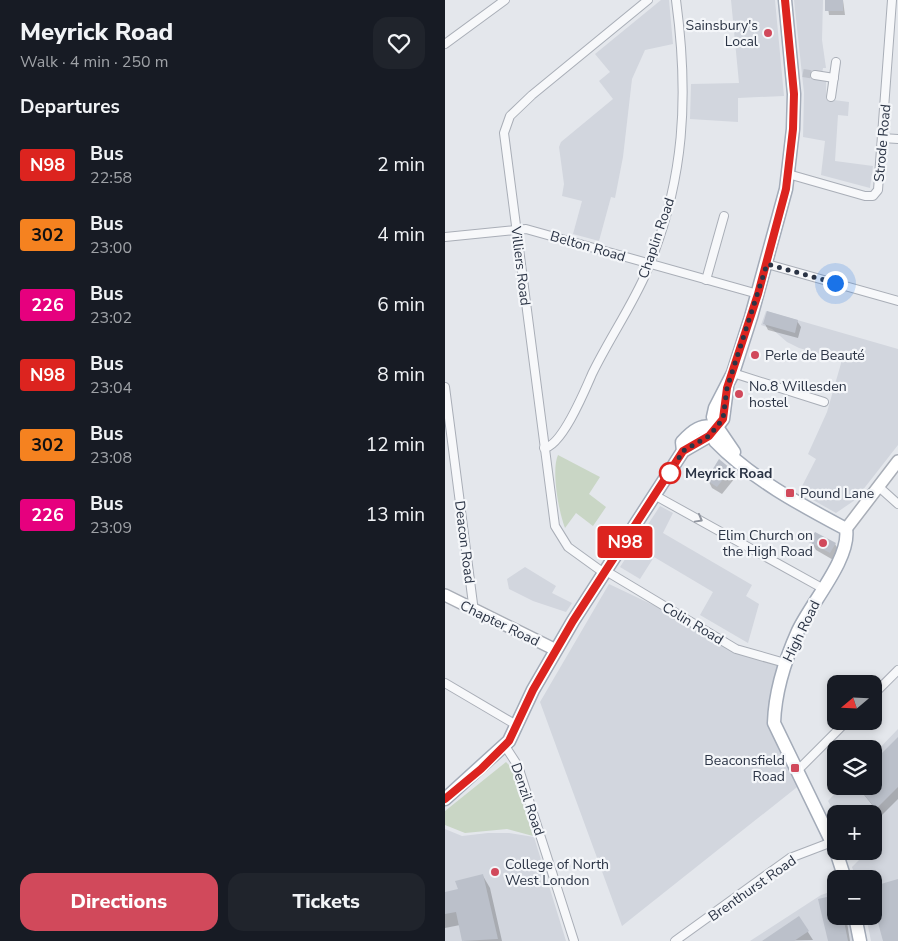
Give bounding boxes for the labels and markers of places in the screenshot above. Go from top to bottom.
place label: Sainsbury's Local [686,16,759,51]
marker: Sainsbury's Local [762,27,774,39]
place label: Perle de Beauté [765,346,865,365]
marker: Perle de Beauté [749,349,761,361]
place label: No.8 Willesden hostel [749,377,847,412]
marker: No.8 Willesden hostel [733,388,745,400]
marker: Meyrick Road [659,462,681,484]
place label: Meyrick Road [685,464,773,483]
place label: Pound Lane [800,484,874,503]
marker: Pound Lane [784,487,796,499]
place label: Elim Church on the High Road [718,526,813,561]
marker: Elim Church on the High Road [817,537,829,549]
place label: Beaconsfield Road [704,751,785,786]
marker: Beaconsfield Road [789,762,801,774]
place label: College of North West London [505,855,609,890]
marker: College of North West London [489,866,501,878]

